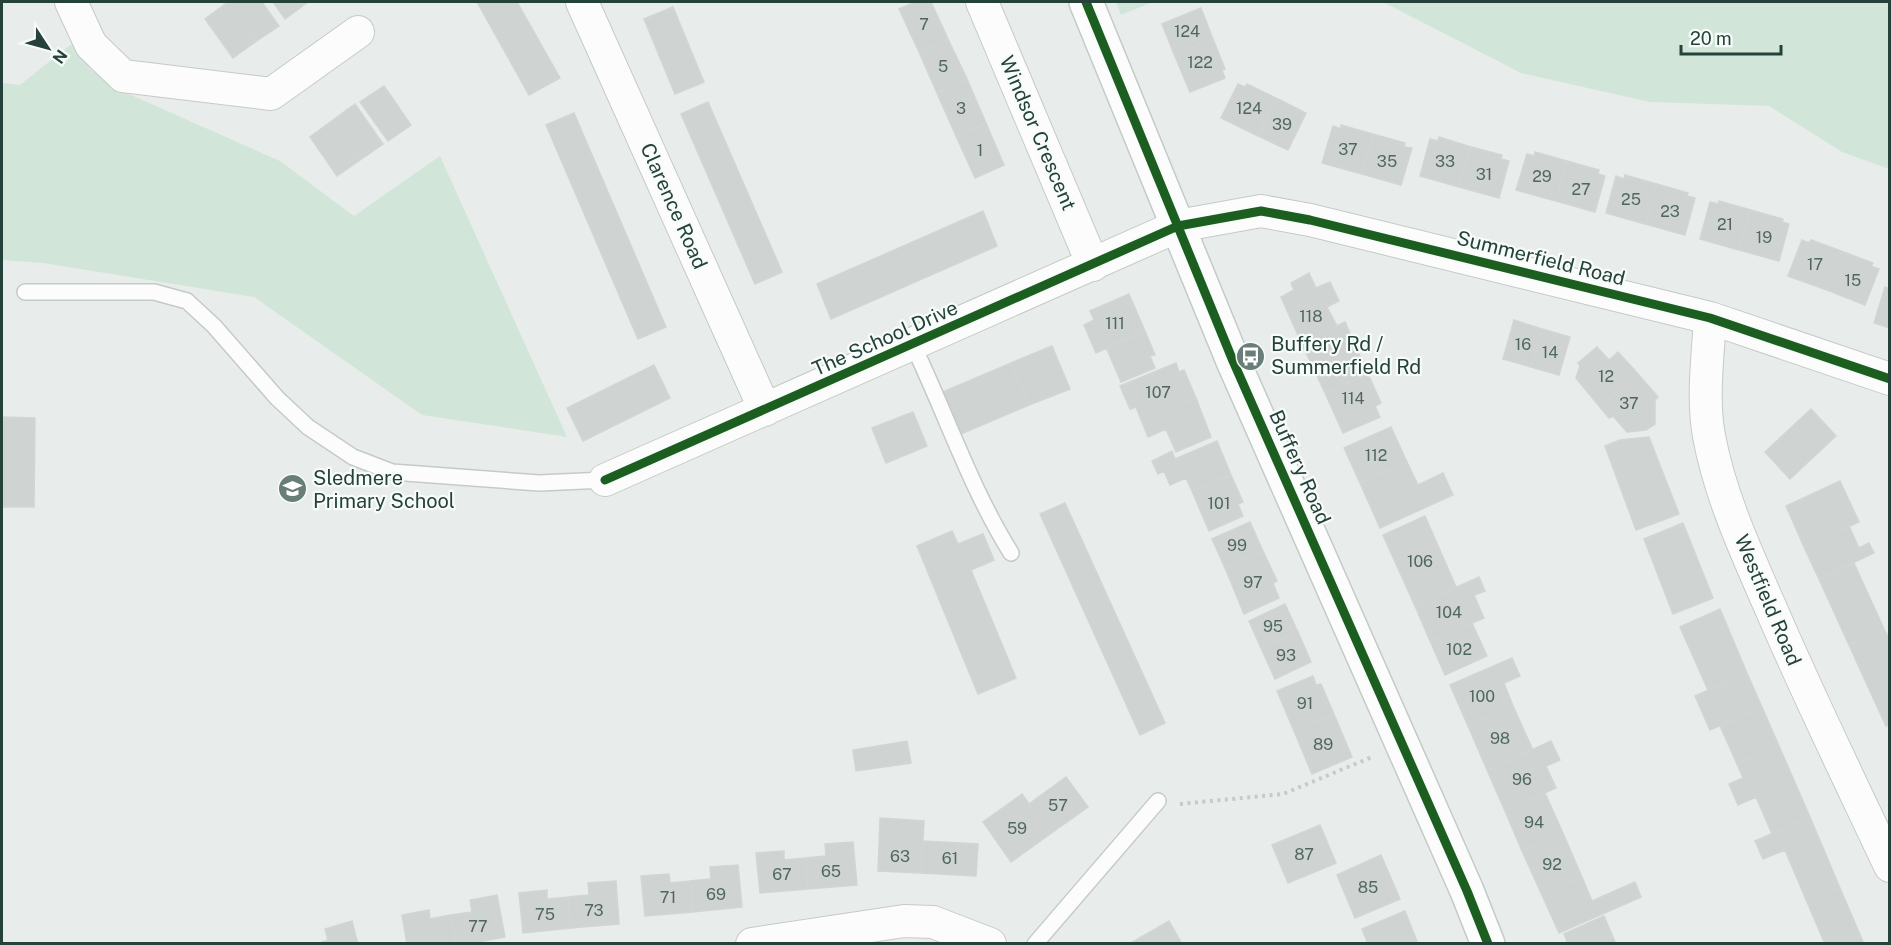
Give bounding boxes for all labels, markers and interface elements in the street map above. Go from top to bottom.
house number: 7 [919,15,929,34]
north arrow [18,18,78,78]
scale bar [1681,18,1782,56]
house number: 124 [1174,22,1200,41]
text: 20 m [1690,28,1732,49]
text: N [48,46,71,67]
street label: Windsor Crescent [995,52,1081,214]
house number: 122 [1187,53,1213,72]
house number: 5 [938,57,948,76]
house number: 3 [956,99,966,118]
house number: 124 [1236,99,1262,118]
house number: 39 [1272,115,1292,134]
street label: Clarence Road [635,139,713,273]
house number: 37 [1338,140,1358,159]
house number: 1 [977,141,983,160]
house number: 35 [1377,152,1397,171]
house number: 33 [1435,152,1455,171]
house number: 31 [1476,165,1492,184]
house number: 29 [1532,167,1552,186]
house number: 27 [1571,180,1591,199]
house number: 25 [1621,190,1641,209]
house number: 23 [1660,202,1680,221]
house number: 21 [1717,215,1733,234]
street label: Summerfield Road [1454,225,1628,291]
house number: 19 [1756,228,1772,247]
house number: 17 [1807,255,1823,274]
house number: 15 [1845,271,1861,290]
street label: The School Drive [809,295,961,381]
house number: 118 [1299,307,1323,326]
house number: 111 [1105,314,1125,333]
place label: Buffery Rd / Summerfield Rd [1271,332,1421,379]
house number: 16 [1515,335,1531,354]
bus stop icon: Buffery Rd / Summerfield Rd [1234,340,1266,372]
house number: 14 [1542,343,1558,362]
house number: 12 [1598,367,1614,386]
house number: 107 [1145,383,1171,402]
house number: 114 [1341,389,1365,408]
house number: 37 [1619,394,1639,413]
street label: Buffery Road [1264,406,1336,528]
house number: 112 [1365,446,1387,465]
place label: Sledmere Primary School [313,466,455,513]
school or university icon: Sledmere Primary School [276,473,308,505]
house number: 101 [1208,494,1230,513]
street label: Westfield Road [1730,531,1806,669]
house number: 99 [1227,536,1247,555]
house number: 106 [1407,552,1433,571]
house number: 97 [1243,573,1263,592]
house number: 104 [1436,603,1462,622]
house number: 95 [1263,617,1283,636]
house number: 102 [1446,640,1472,659]
house number: 93 [1276,646,1296,665]
house number: 100 [1469,687,1495,706]
house number: 91 [1297,694,1313,713]
house number: 98 [1490,729,1510,748]
house number: 89 [1313,735,1333,754]
house number: 96 [1512,770,1532,789]
house number: 57 [1048,796,1068,815]
house number: 94 [1524,813,1544,832]
house number: 59 [1007,819,1027,838]
house number: 87 [1294,845,1314,864]
house number: 63 [890,847,910,866]
house number: 61 [942,849,958,868]
house number: 92 [1542,855,1562,874]
house number: 65 [821,862,841,881]
house number: 67 [772,865,792,884]
house number: 85 [1358,878,1378,897]
house number: 69 [706,885,726,904]
house number: 71 [660,888,676,907]
house number: 73 [584,901,604,920]
house number: 75 [535,905,555,924]
house number: 77 [468,917,488,936]

